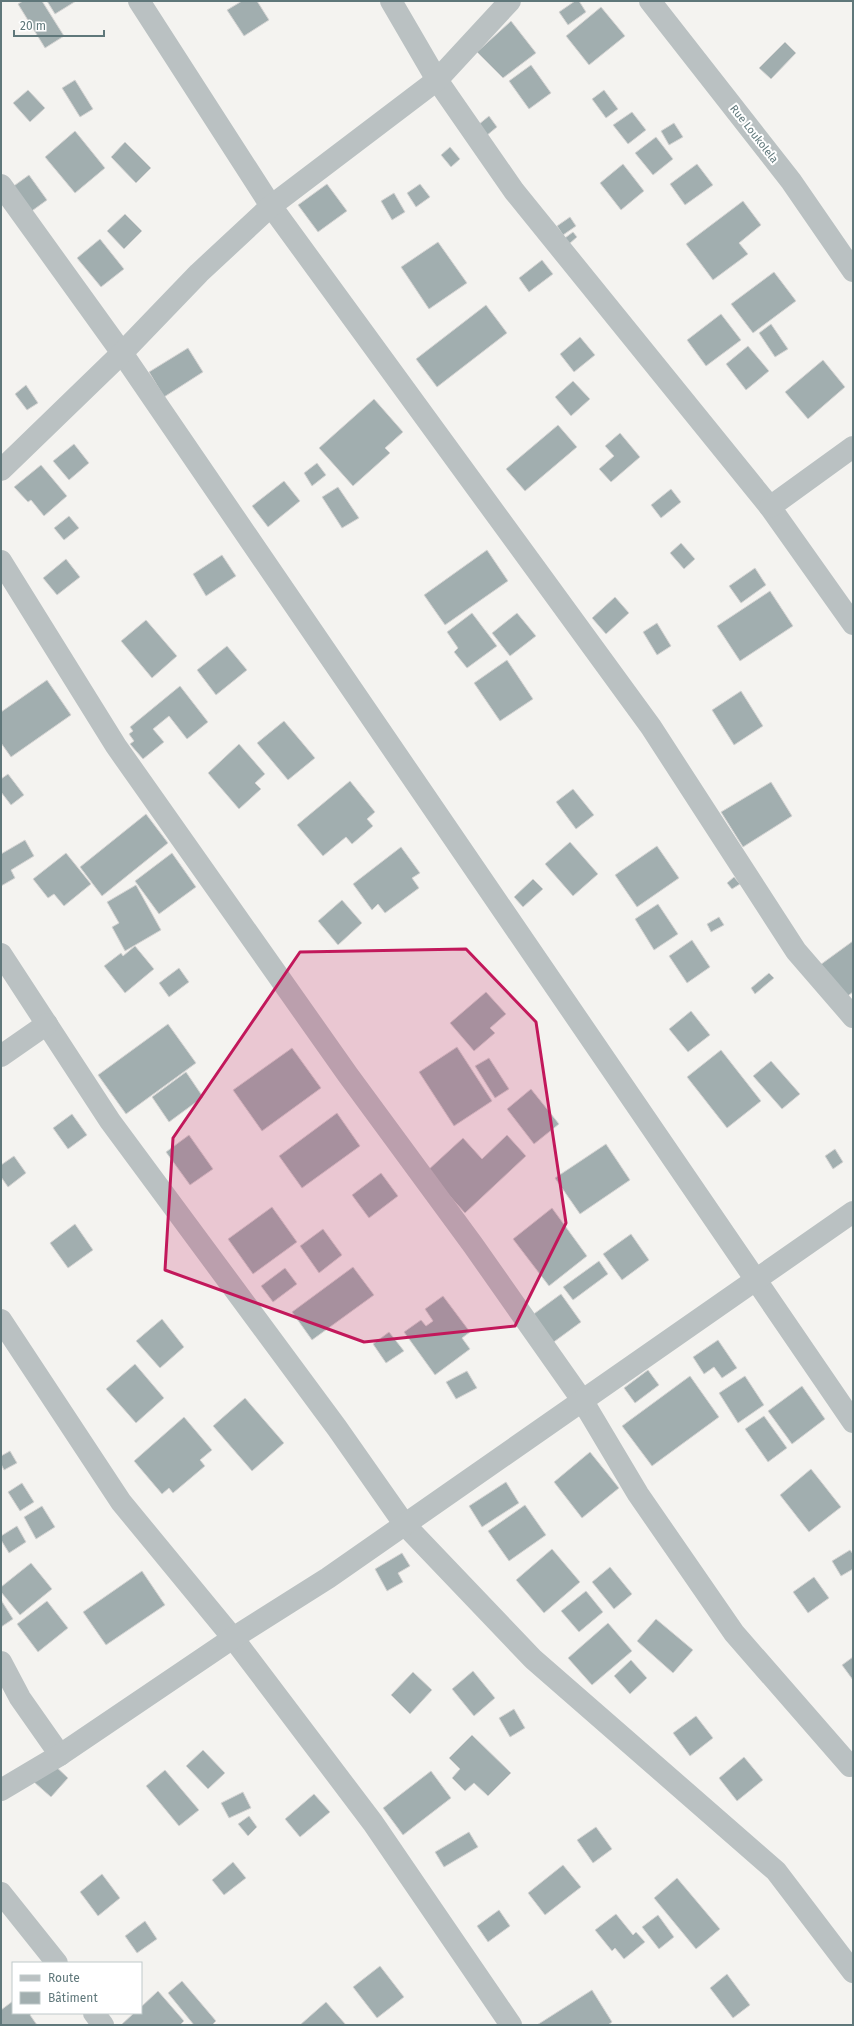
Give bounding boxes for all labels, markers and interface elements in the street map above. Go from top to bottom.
scale bar [14,12,104,38]
text: 20 m [20,19,46,33]
street label: Rue Loukolela [727,102,781,166]
legend [12,1962,142,2014]
text: Route [48,1971,80,1985]
text: Bâtiment [48,1991,98,2005]

